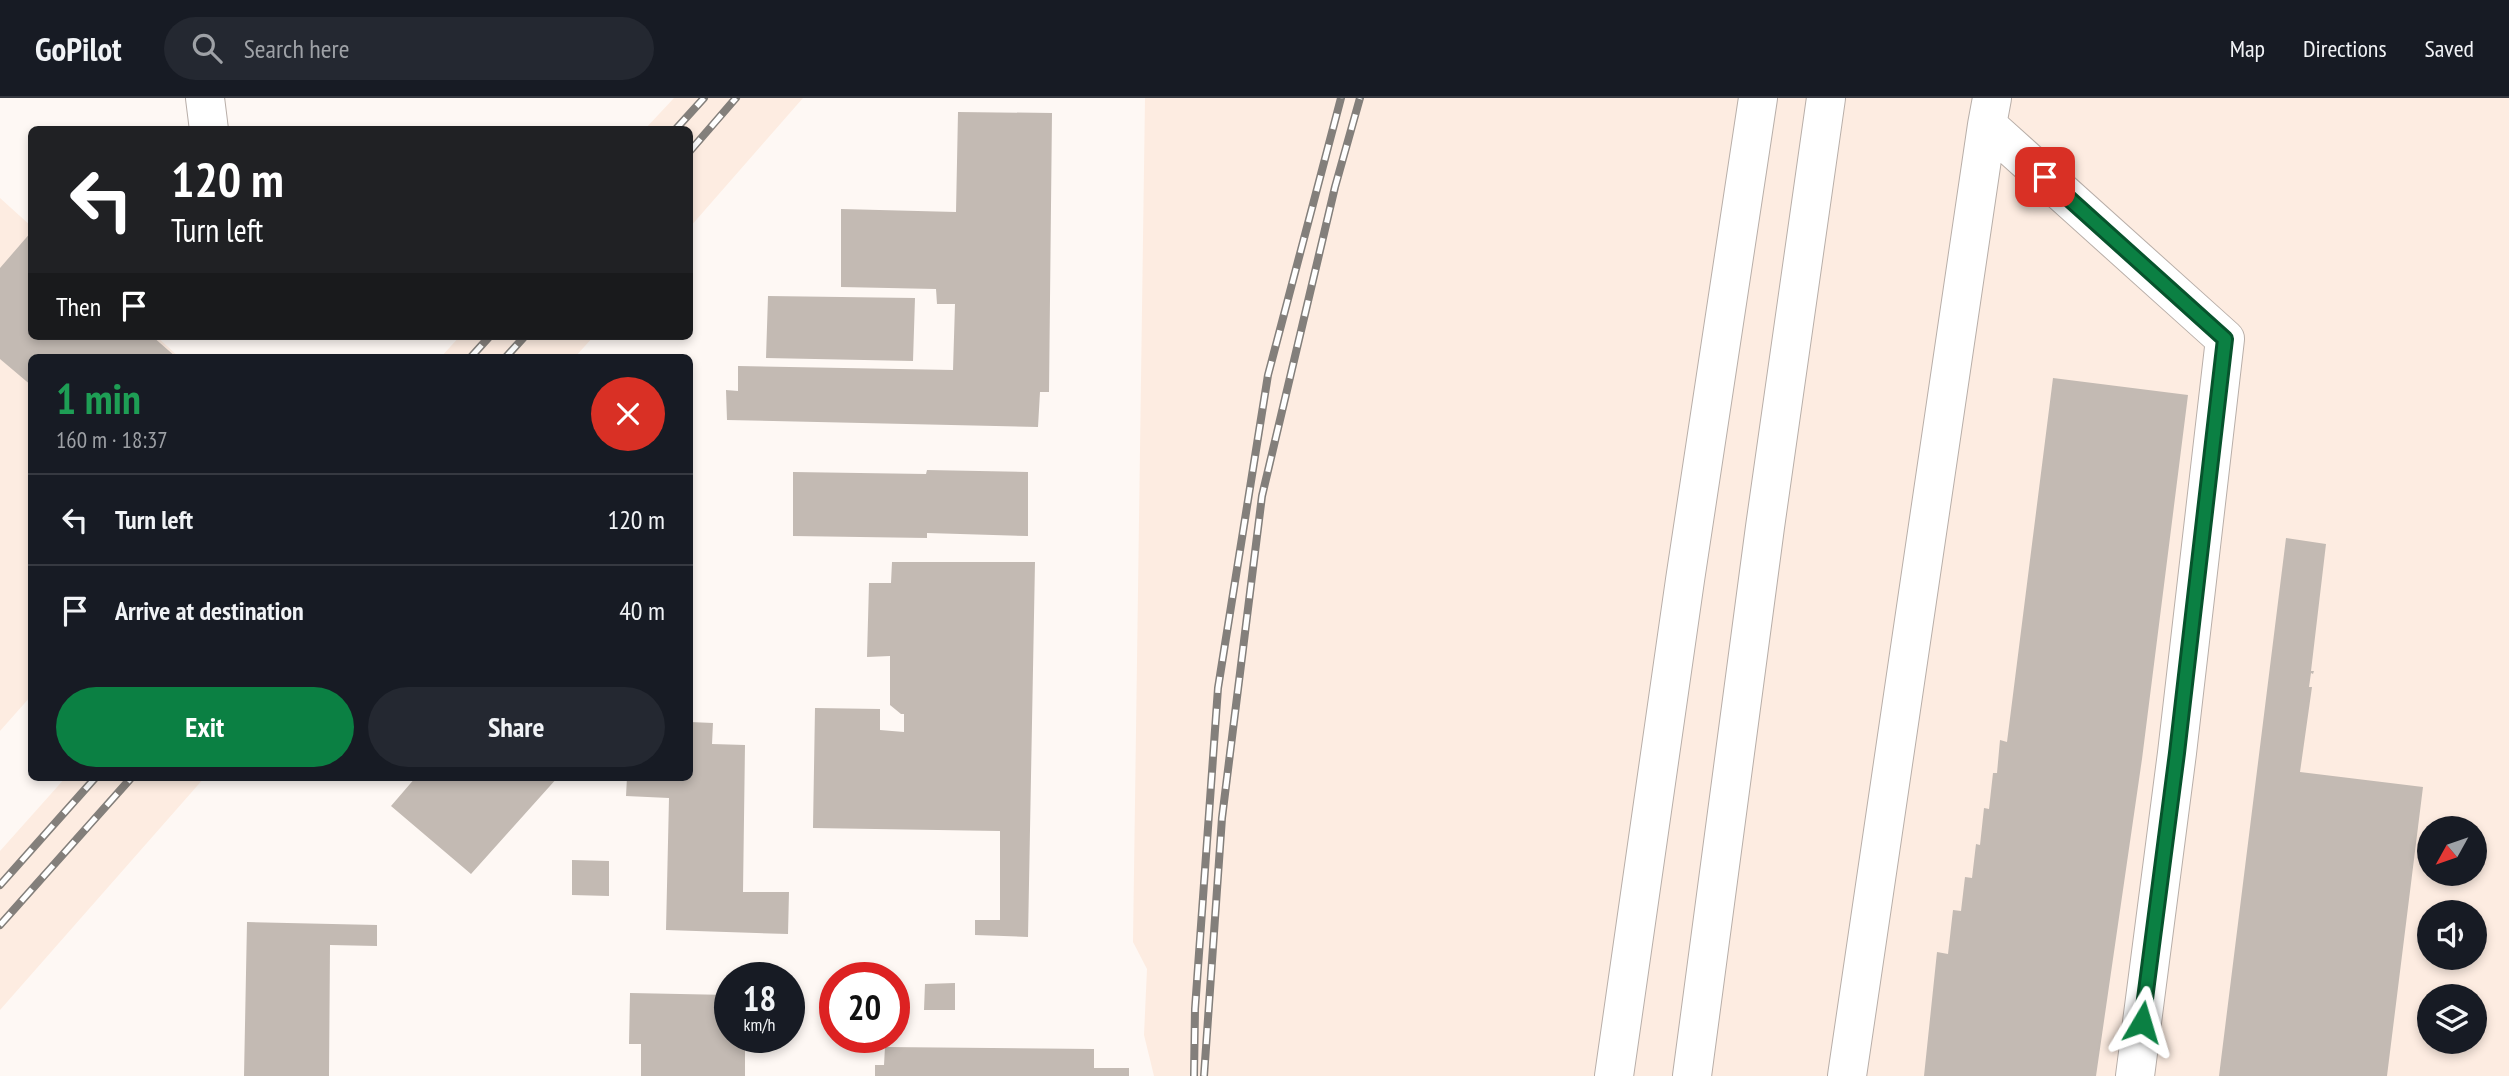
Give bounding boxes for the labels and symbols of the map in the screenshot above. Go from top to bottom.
pin [2015,147,2075,207]
north arrow [2417,816,2487,886]
speed limit sign: 20 [819,962,910,1053]
position arrow [2105,985,2179,1059]

